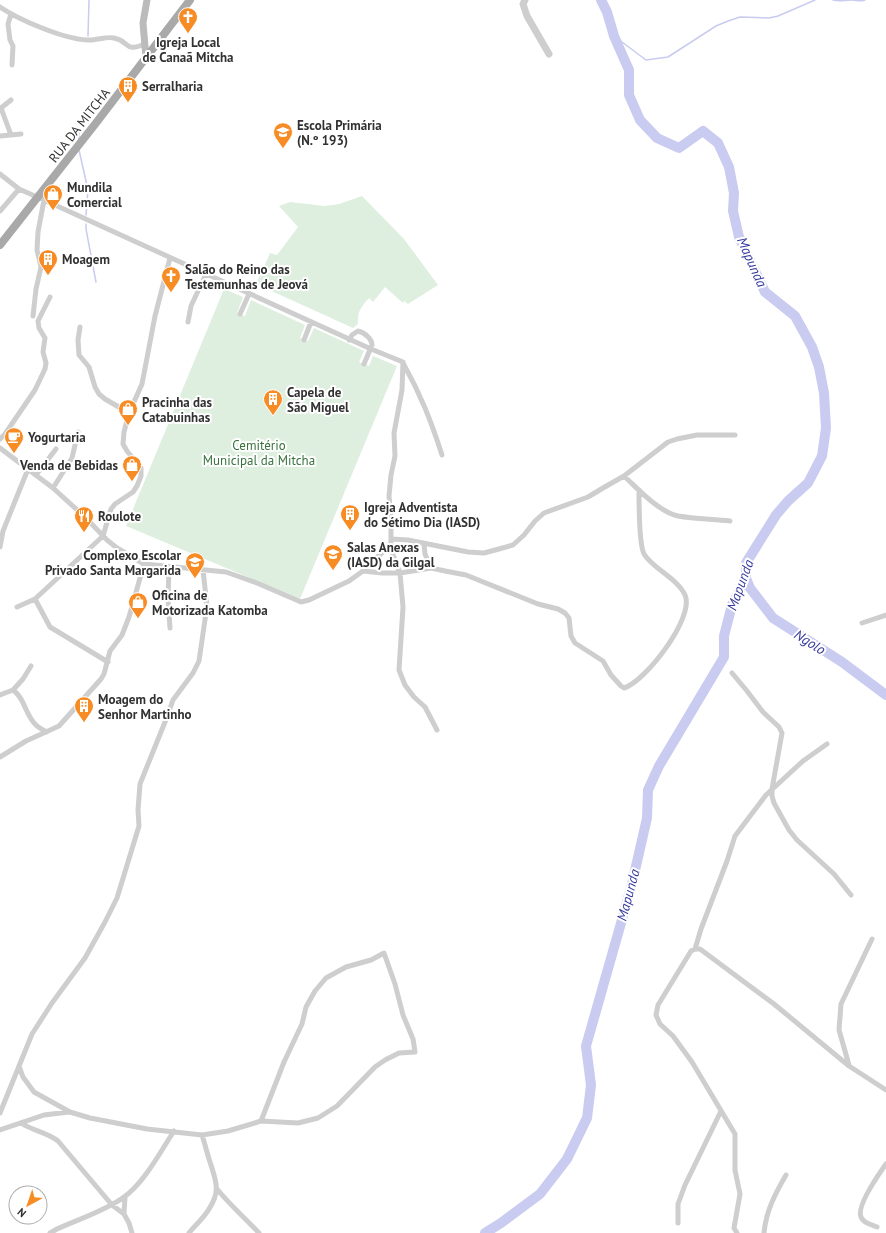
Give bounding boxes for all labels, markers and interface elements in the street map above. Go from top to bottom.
church icon: Igreja Local de Canaã Mitcha [177,6,199,34]
place label: Igreja Local de Canaã Mitcha [142,34,234,66]
building icon: Serralharia [117,75,139,103]
place label: Serralharia [142,78,203,95]
street label: RUA DA MITCHA [45,84,114,166]
place label: Escola Primária (N.º 193) [297,117,382,149]
school or university icon: Escola Primária (N.º 193) [272,121,294,149]
place label: Mundila Comercial [67,179,122,211]
shop icon: Mundila Comercial [42,183,64,211]
water label: Mapunda [733,234,771,290]
building icon: Moagem [37,248,59,276]
place label: Moagem [62,251,110,268]
place label: Salão do Reino das Testemunhas de Jeová [185,261,308,293]
church icon: Salão do Reino das Testemunhas de Jeová [160,265,182,293]
place label: Capela de São Miguel [287,384,349,416]
building icon: Capela de São Miguel [262,388,284,416]
place label: Pracinha das Catabuinhas [142,394,213,426]
shop icon: Pracinha das Catabuinhas [117,398,139,426]
cafe icon: Yogurtaria [3,426,25,454]
place label: Yogurtaria [27,429,86,446]
park label: Cemitério Municipal da Mitcha [203,437,315,469]
shop icon: Venda de Bebidas [121,454,143,482]
place label: Venda de Bebidas [19,457,119,474]
place label: Igreja Adventista do Sétimo Dia (IASD) [364,499,480,531]
building icon: Igreja Adventista do Sétimo Dia (IASD) [339,503,361,531]
restaurant icon: Roulote [73,505,95,533]
place label: Roulote [98,508,141,525]
place label: Salas Anexas (IASD) da Gilgal [347,539,435,571]
school or university icon: Salas Anexas (IASD) da Gilgal [322,543,344,571]
place label: Complexo Escolar Privado Santa Margarida [45,547,181,579]
school or university icon: Complexo Escolar Privado Santa Margarida [184,551,206,579]
water label: Mapunda [722,557,758,613]
place label: Oficina de Motorizada Katomba [152,587,268,619]
shop icon: Oficina de Motorizada Katomba [127,591,149,619]
water label: Ngolo [791,625,829,659]
place label: Moagem do Senhor Martinho [98,691,192,723]
building icon: Moagem do Senhor Martinho [73,695,95,723]
water label: Mapunda [612,867,644,923]
north arrow [8,1185,48,1225]
text: N [14,1205,29,1220]

